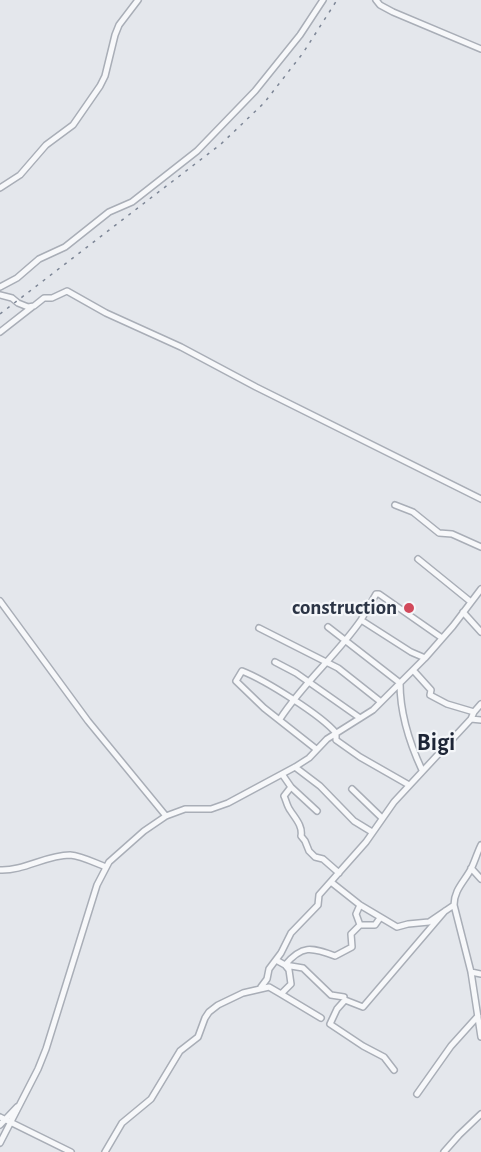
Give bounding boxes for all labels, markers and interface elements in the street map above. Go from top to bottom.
place label: construction [292,595,397,621]
marker: construction [402,601,416,615]
district label: Bigi [417,729,455,757]

